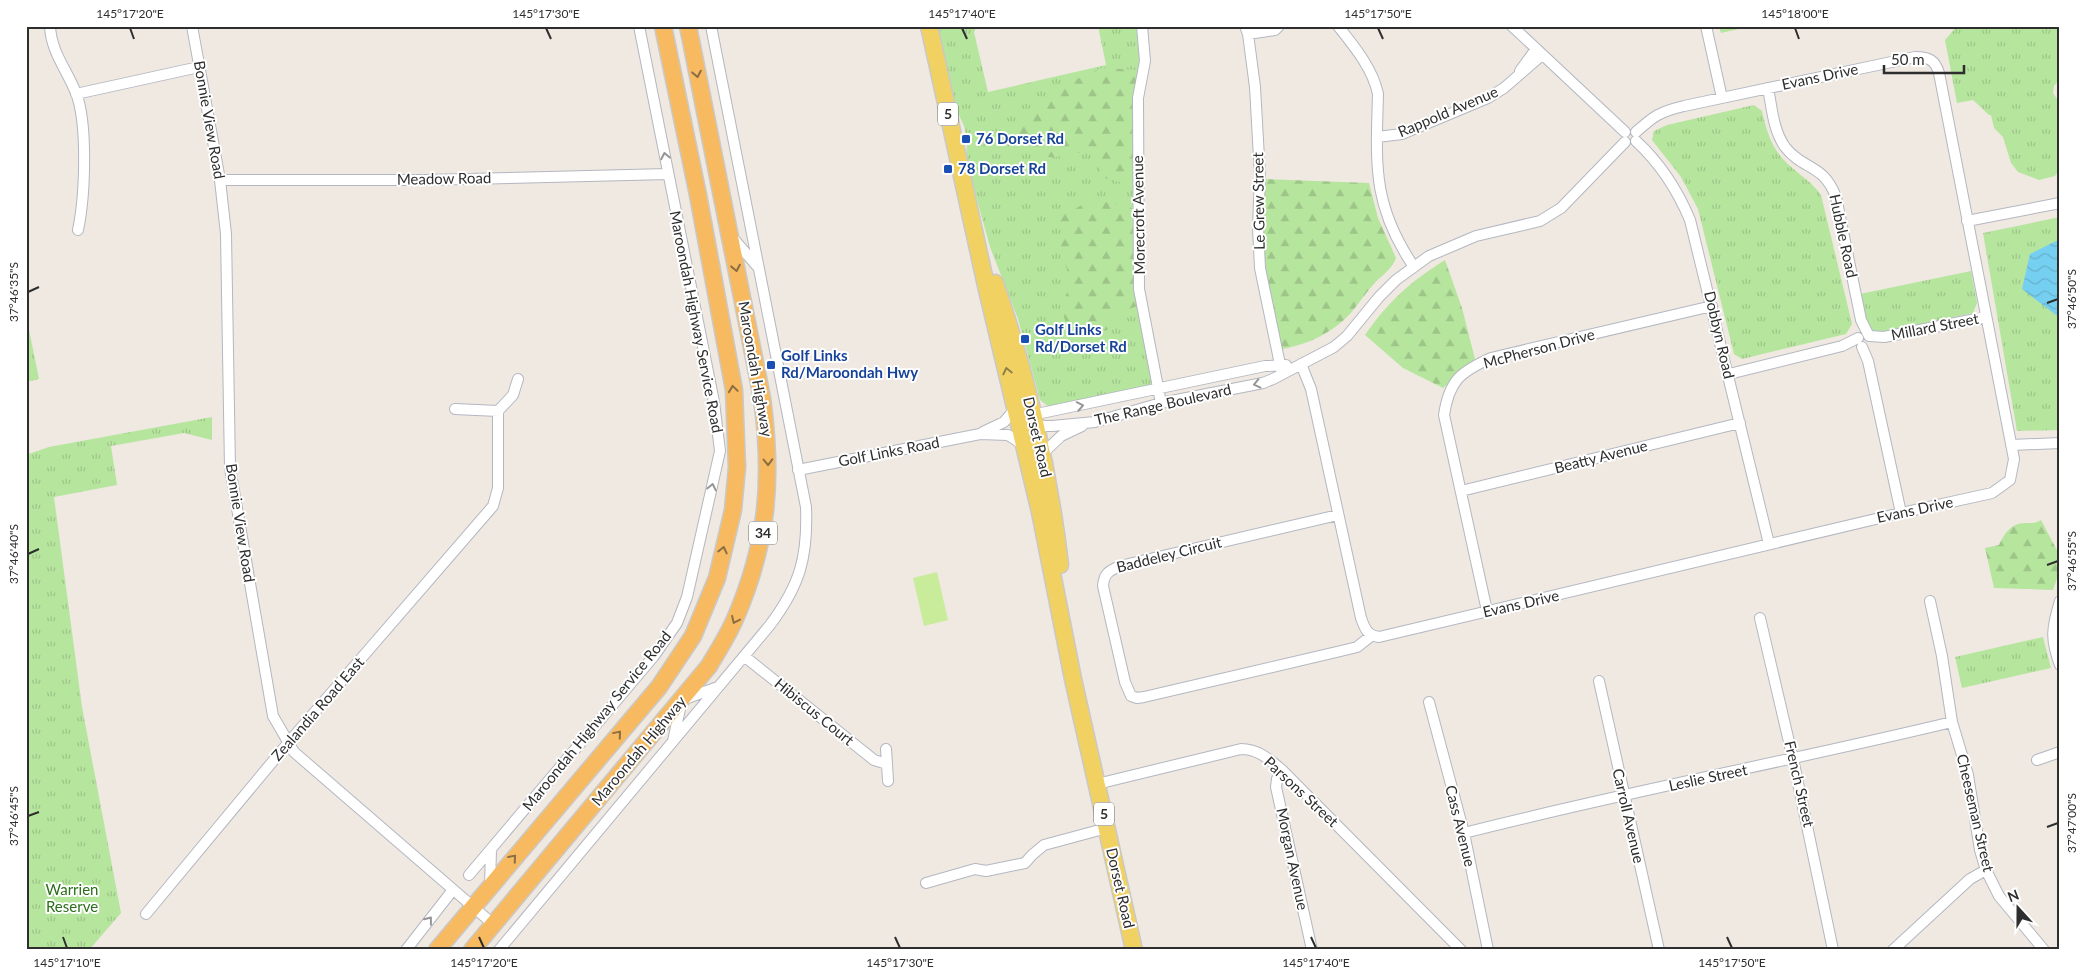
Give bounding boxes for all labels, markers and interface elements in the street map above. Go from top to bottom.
text: 145°17'20"E [96,6,164,21]
text: 145°17'30"E [512,6,580,21]
text: 145°17'40"E [928,6,996,21]
text: 145°17'50"E [1344,6,1412,21]
text: 145°18'00"E [1761,6,1829,21]
scale bar [1884,42,1964,74]
text: 50 m [1891,50,1925,68]
street label: Bonnie View Road [191,59,229,180]
street label: Evans Drive [1780,59,1860,93]
one-way arrow [692,70,702,78]
street label: Rappold Avenue [1395,82,1500,140]
road number: 5 [938,102,958,126]
place label: 76 Dorset Rd [976,129,1064,147]
marker: 76 Dorset Rd [960,133,972,145]
one-way arrow [660,151,670,160]
street label: Le Grew Street [1248,151,1268,250]
street label: Morecroft Avenue [1128,155,1148,275]
place label: 78 Dorset Rd [958,159,1046,177]
marker: 78 Dorset Rd [942,163,954,175]
street label: Meadow Road [397,168,491,188]
street label: Hubble Road [1826,192,1862,279]
street label: Maroondah Highway Service Road [667,209,727,434]
text: 37°46'35"S [6,262,21,322]
one-way arrow [731,263,741,272]
text: 37°46'50"S [2064,269,2079,329]
street label: Dobbyn Road [1701,289,1739,380]
street label: Maroondah Highway [735,300,777,438]
street label: Millard Street [1889,309,1981,343]
place label: Golf Links Rd/Dorset Rd [1035,320,1127,355]
street label: McPherson Drive [1481,325,1596,372]
marker: Golf Links Rd/Dorset Rd [1019,333,1031,345]
place label: Golf Links Rd/Maroondah Hwy [781,346,918,381]
marker: Golf Links Rd/Maroondah Hwy [765,359,777,371]
one-way arrow [1002,367,1013,376]
one-way arrow [1252,378,1261,389]
street label: The Range Boulevard [1093,380,1233,429]
one-way arrow [728,385,739,393]
street label: Dorset Road [1020,395,1056,479]
one-way arrow [1076,401,1085,411]
street label: Golf Links Road [837,432,941,470]
street label: Beatty Avenue [1552,436,1649,476]
one-way arrow [763,458,773,466]
street label: Bonnie View Road [223,462,259,583]
one-way arrow [706,483,717,492]
street label: Evans Drive [1875,492,1955,526]
road number: 34 [749,522,777,544]
text: 37°46'40"S [6,524,21,584]
text: 37°46'55"S [2064,531,2079,591]
street label: Baddeley Circuit [1114,532,1224,576]
one-way arrow [718,546,728,555]
street label: Evans Drive [1481,585,1561,621]
one-way arrow [730,615,741,624]
street label: Maroondah Highway Service Road [519,627,675,815]
street label: Zealandia Road East [267,652,368,764]
street label: Hibiscus Court [771,674,858,749]
street label: Maroondah Highway [588,693,690,809]
one-way arrow [612,731,621,740]
street label: French Street [1781,739,1819,829]
street label: Parsons Street [1261,752,1343,831]
street label: Cheeseman Street [1954,752,1998,874]
street label: Leslie Street [1667,760,1749,794]
street label: Carroll Avenue [1609,767,1649,865]
street label: Cass Avenue [1442,783,1480,868]
text: 37°46'45"S [6,786,21,846]
text: 37°47'00"S [2064,793,2079,853]
road number: 5 [1094,802,1114,826]
street label: Morgan Avenue [1273,806,1313,912]
street label: Dorset Road [1103,846,1139,930]
one-way arrow [507,855,516,864]
park label: Warrien Reserve [46,880,98,915]
north arrow [1994,884,2044,934]
text: N [2005,886,2021,905]
one-way arrow [424,917,433,926]
text: 145°17'10"E [33,955,101,970]
text: 145°17'20"E [450,955,518,970]
text: 145°17'30"E [866,955,934,970]
text: 145°17'40"E [1282,955,1350,970]
text: 145°17'50"E [1698,955,1766,970]

